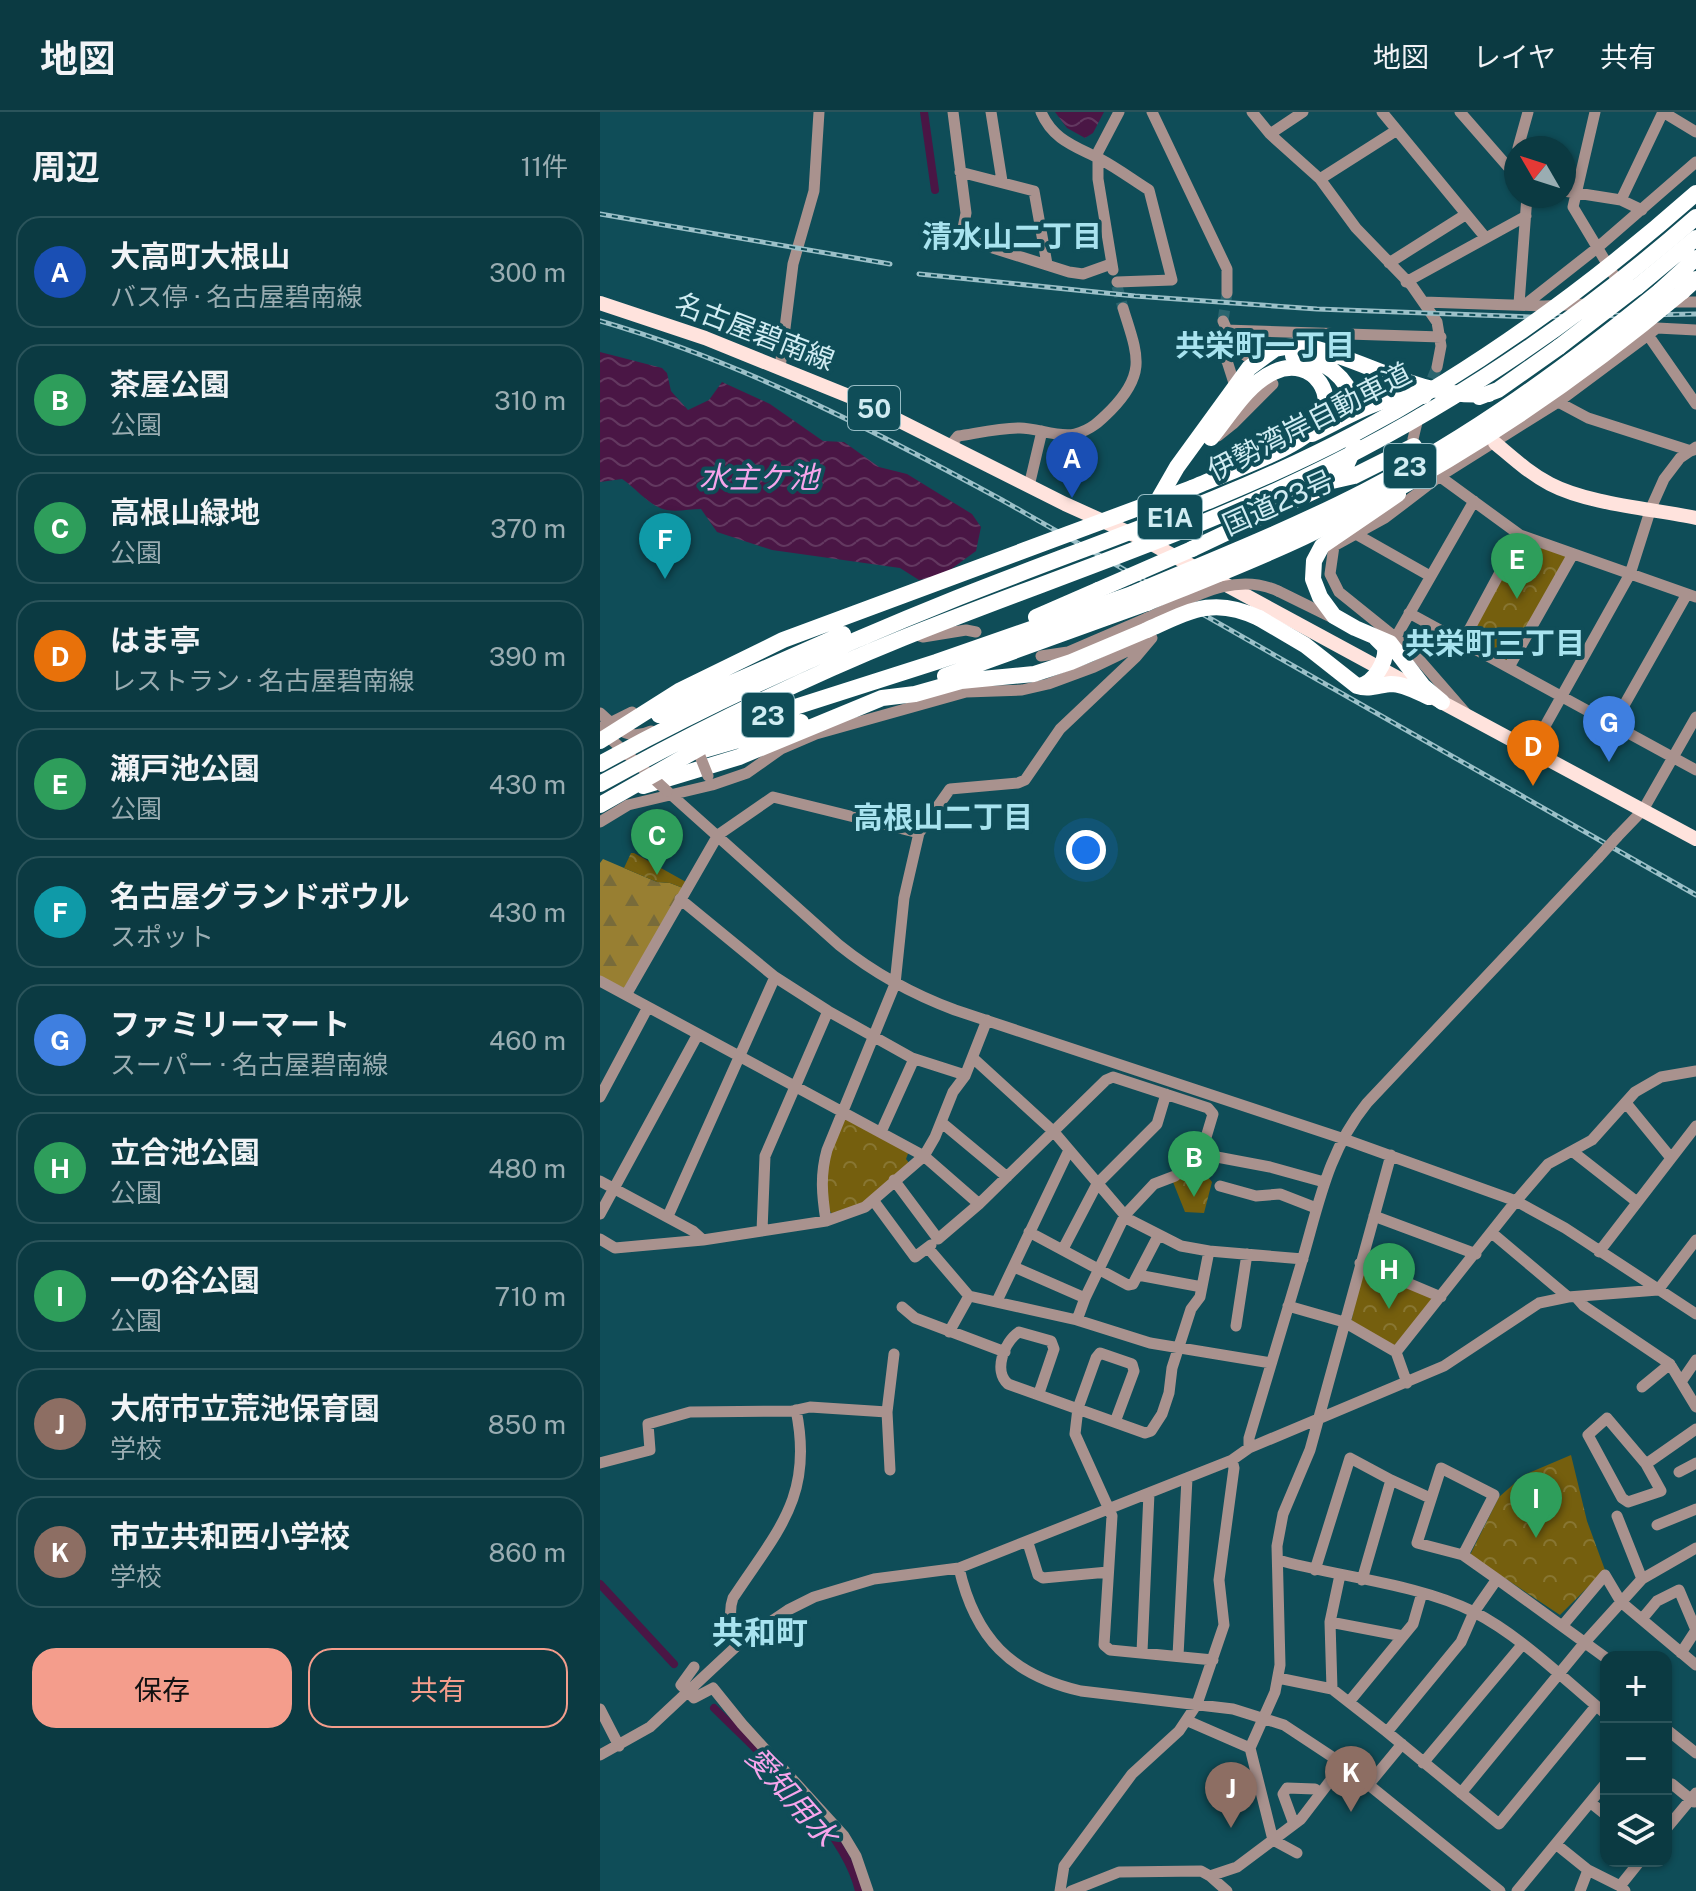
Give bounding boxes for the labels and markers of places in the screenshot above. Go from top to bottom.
pin: A [1046,432,1098,498]
pin: F [639,513,691,579]
pin: E [1491,533,1543,599]
pin: G [1583,696,1635,762]
pin: D [1507,720,1559,786]
pin: C [631,809,683,875]
pin: B [1168,1131,1220,1197]
pin: H [1363,1243,1415,1309]
pin: I [1510,1472,1562,1538]
pin: K [1325,1746,1377,1812]
pin: J [1205,1762,1257,1828]

